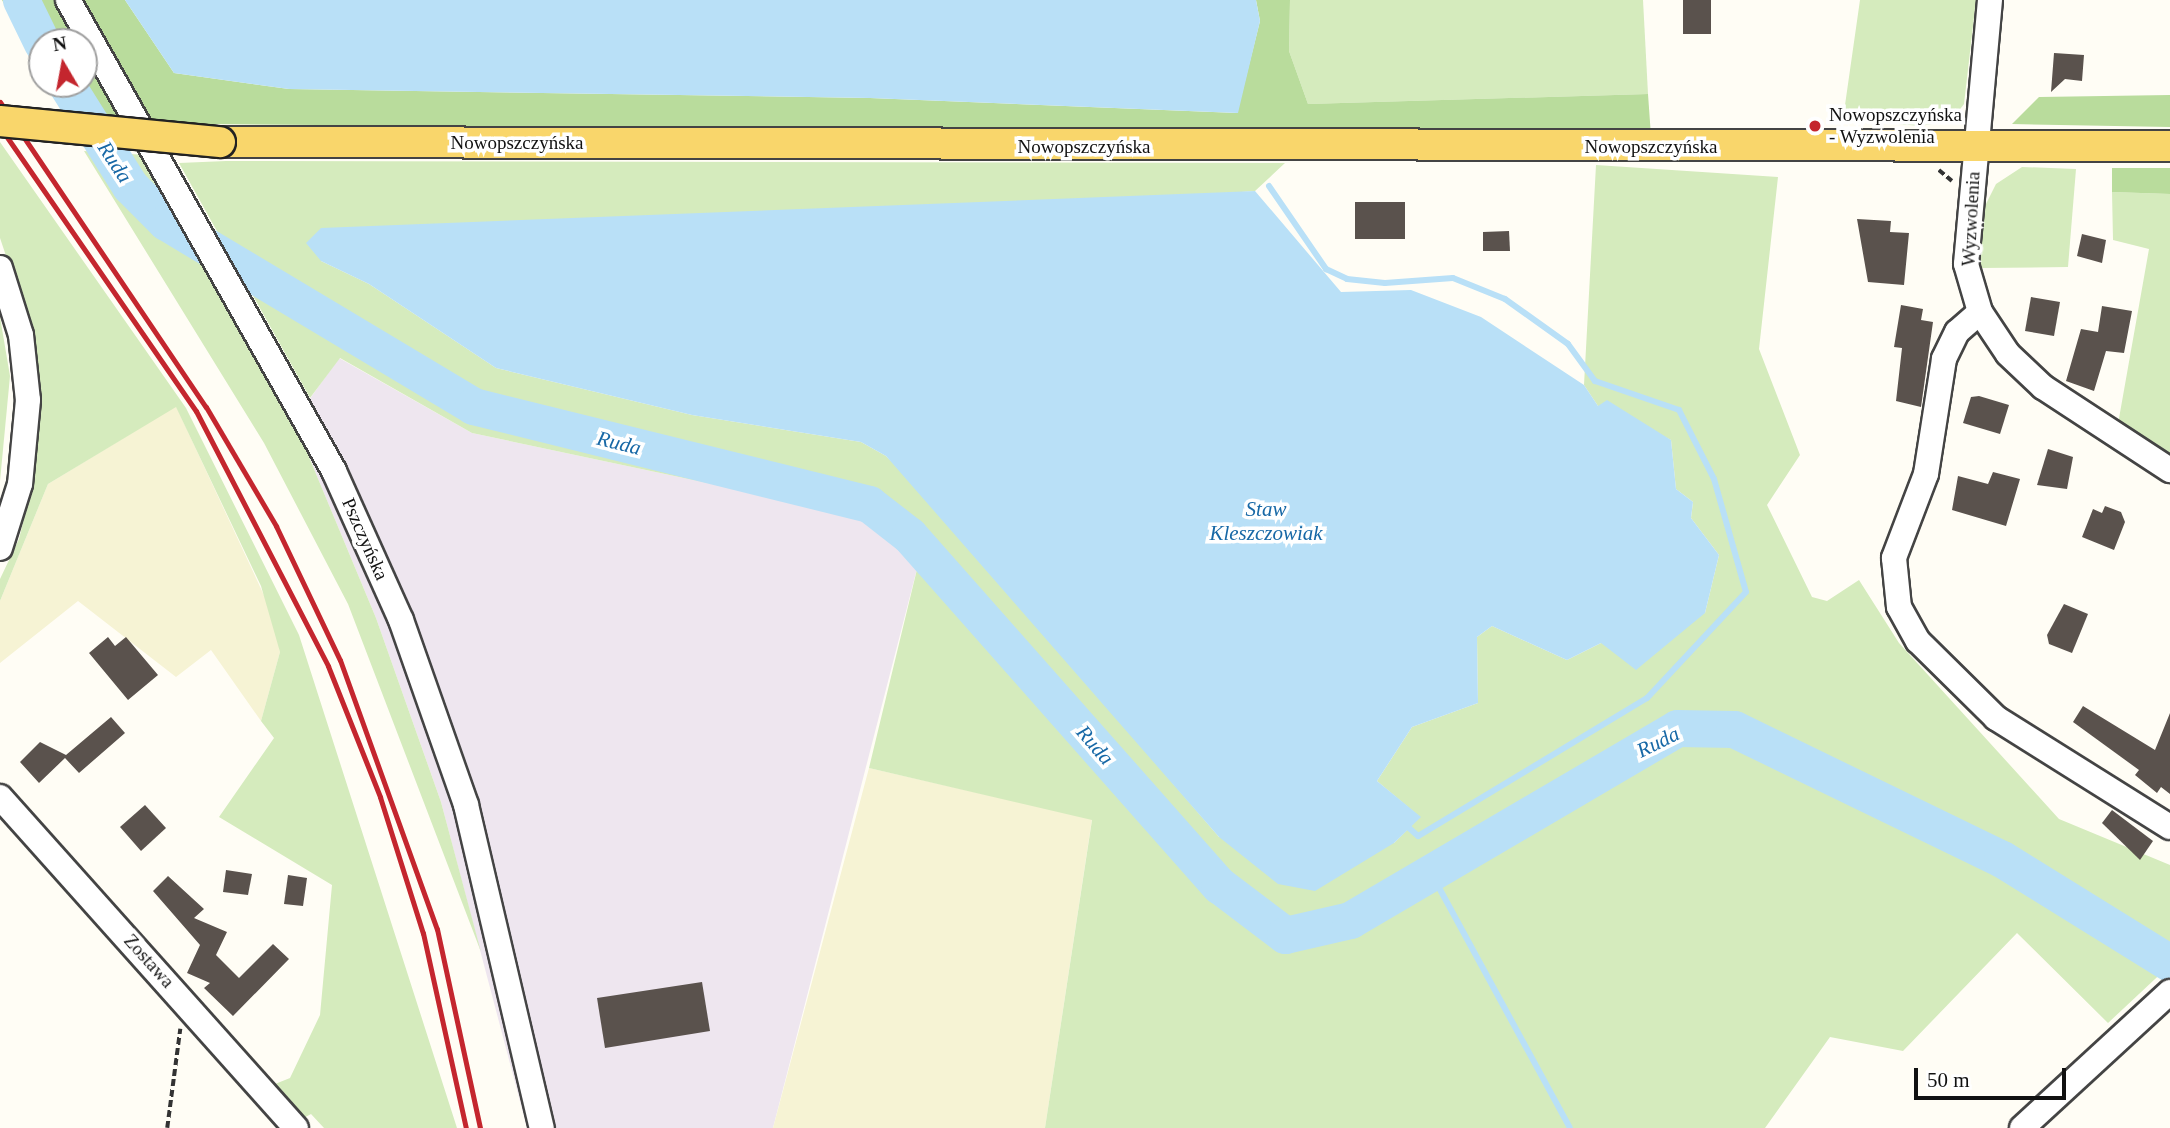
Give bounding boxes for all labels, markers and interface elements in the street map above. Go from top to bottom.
north arrow [28,28,98,98]
text: N [51,32,68,55]
place label: Nowopszczyńska - Wyzwolenia [1829,104,1962,148]
marker: Nowopszczyńska - Wyzwolenia [1807,118,1823,134]
street label: Nowopszczyńska [451,132,583,154]
street label: Nowopszczyńska [1018,136,1150,158]
street label: Nowopszczyńska [1585,136,1717,158]
water label: Ruda [92,137,138,187]
street label: Wyzwolenia [1957,171,1985,267]
water label: Ruda [594,425,644,461]
street label: Pszczyńska [337,494,393,584]
water label: Staw Kleszczowiak [1209,496,1323,546]
water label: Ruda [1071,720,1119,770]
water label: Ruda [1633,721,1683,763]
street label: Zostawa [119,929,179,993]
scale bar [1918,1054,2070,1098]
text: 50 m [1927,1068,1970,1092]

